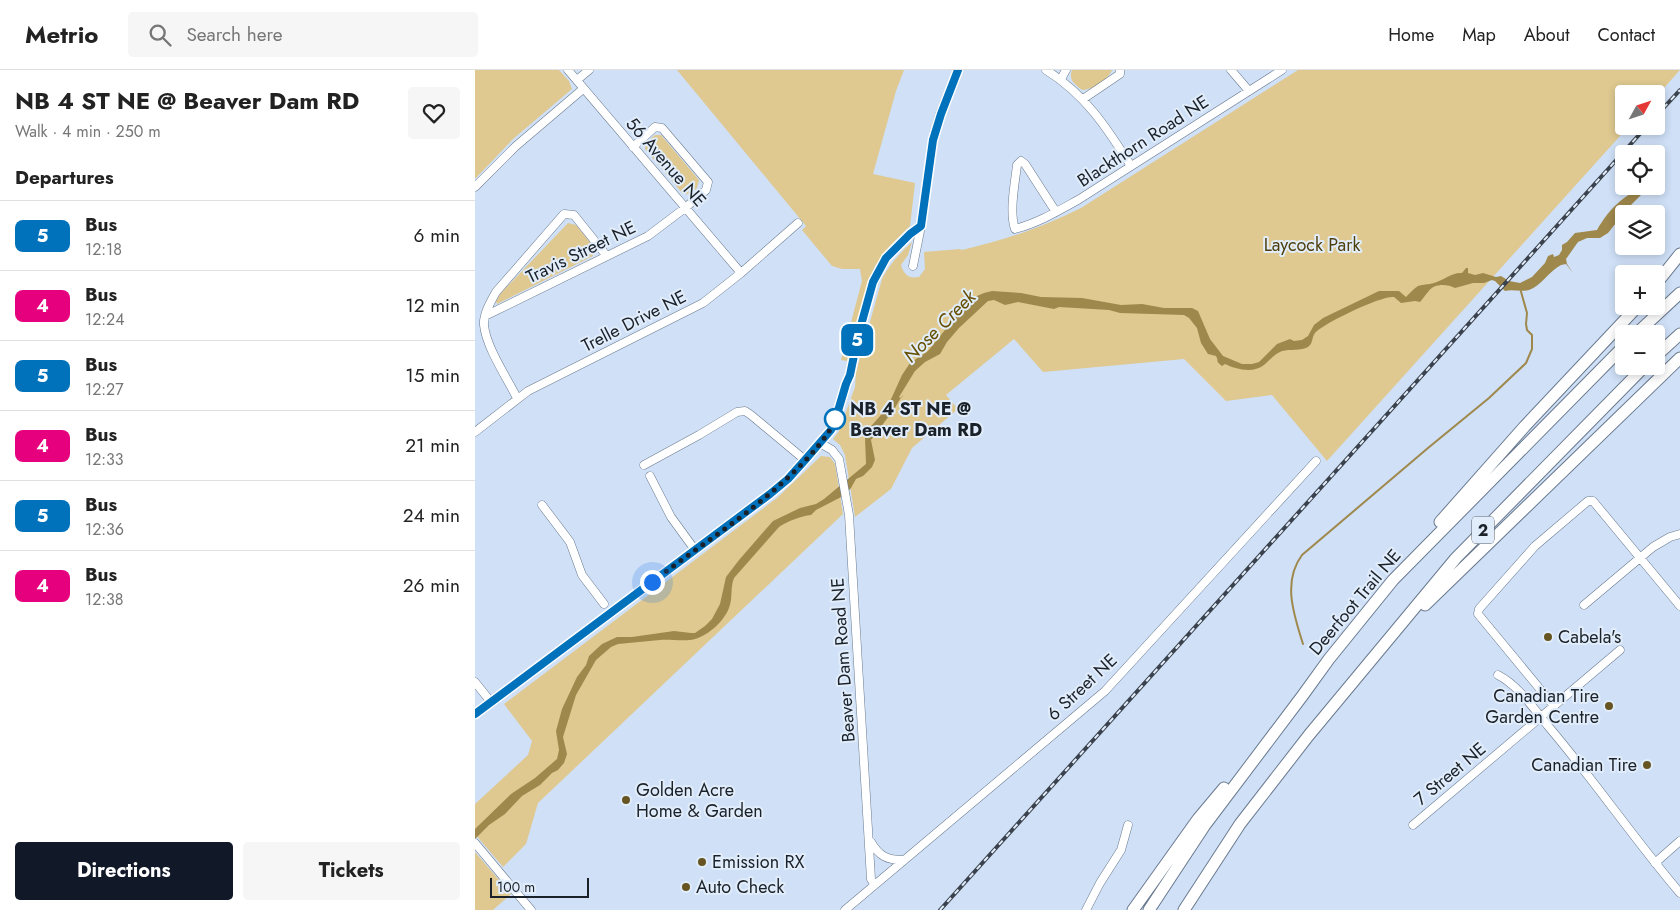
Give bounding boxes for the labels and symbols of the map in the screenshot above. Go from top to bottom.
north arrow [1615,85,1665,135]
street label: Blackthorn Road NE [1072,89,1214,193]
street label: 56 Avenue NE [620,111,712,213]
street label: Travis Street NE [522,214,640,290]
park label: Laycock Park [1264,232,1360,258]
street label: Trelle Drive NE [577,283,691,359]
water label: Nose Creek [897,283,982,369]
line badge: 5 [841,324,873,356]
place label: NB 4 ST NE @ Beaver Dam RD [850,396,982,443]
marker: NB 4 ST NE @ Beaver Dam RD [824,408,846,430]
road number: 2 [1472,516,1494,544]
street label: Deerfoot Trail NE [1303,543,1407,661]
your location [640,570,665,595]
street label: Beaver Dam Road NE [824,577,862,743]
place label: Cabela's [1558,624,1621,650]
marker: Cabela's [1542,631,1554,643]
street label: 6 Street NE [1041,647,1123,727]
place label: Canadian Tire Garden Centre [1485,683,1599,730]
marker: Canadian Tire Garden Centre [1603,700,1615,712]
street label: 7 Street NE [1408,736,1492,812]
place label: Canadian Tire [1531,752,1637,778]
marker: Canadian Tire [1641,759,1653,771]
place label: Golden Acre Home & Garden [636,777,763,824]
marker: Golden Acre Home & Garden [620,794,632,806]
place label: Emission RX [712,849,805,875]
marker: Emission RX [696,856,708,868]
place label: Auto Check [696,874,784,900]
scale bar [490,875,589,898]
marker: Auto Check [680,881,692,893]

